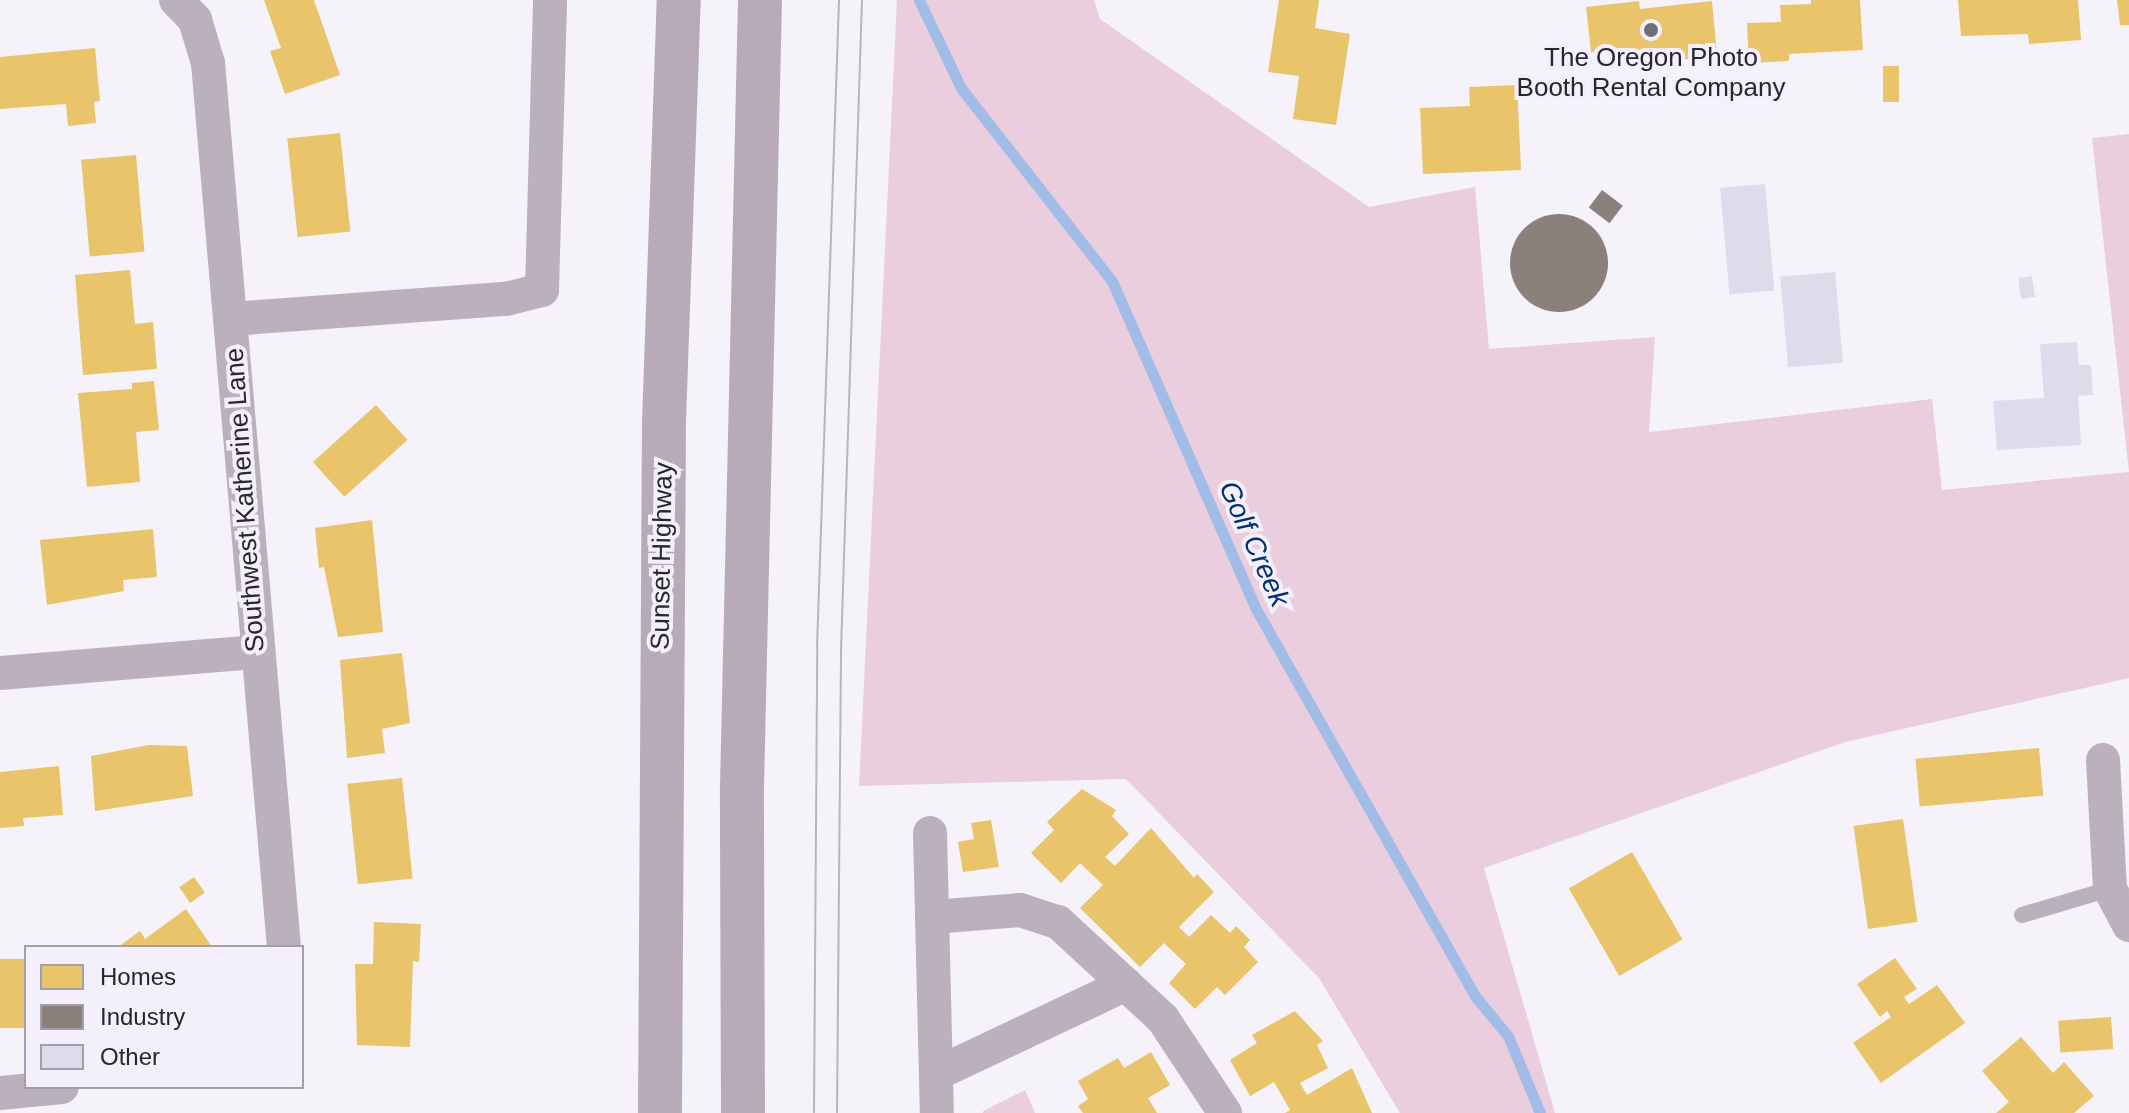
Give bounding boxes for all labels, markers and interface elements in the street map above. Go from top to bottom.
marker: The Oregon Photo Booth Rental Company [1642,21,1660,39]
place label: The Oregon Photo Booth Rental Company [1517,42,1785,104]
street label: Southwest Katherine Lane [219,347,271,653]
street label: Sunset Highway [645,462,679,650]
water label: Golf Creek [1211,476,1297,612]
legend [24,945,304,1089]
text: Homes [100,963,176,990]
text: Industry [100,1003,185,1030]
text: Other [100,1043,160,1070]

